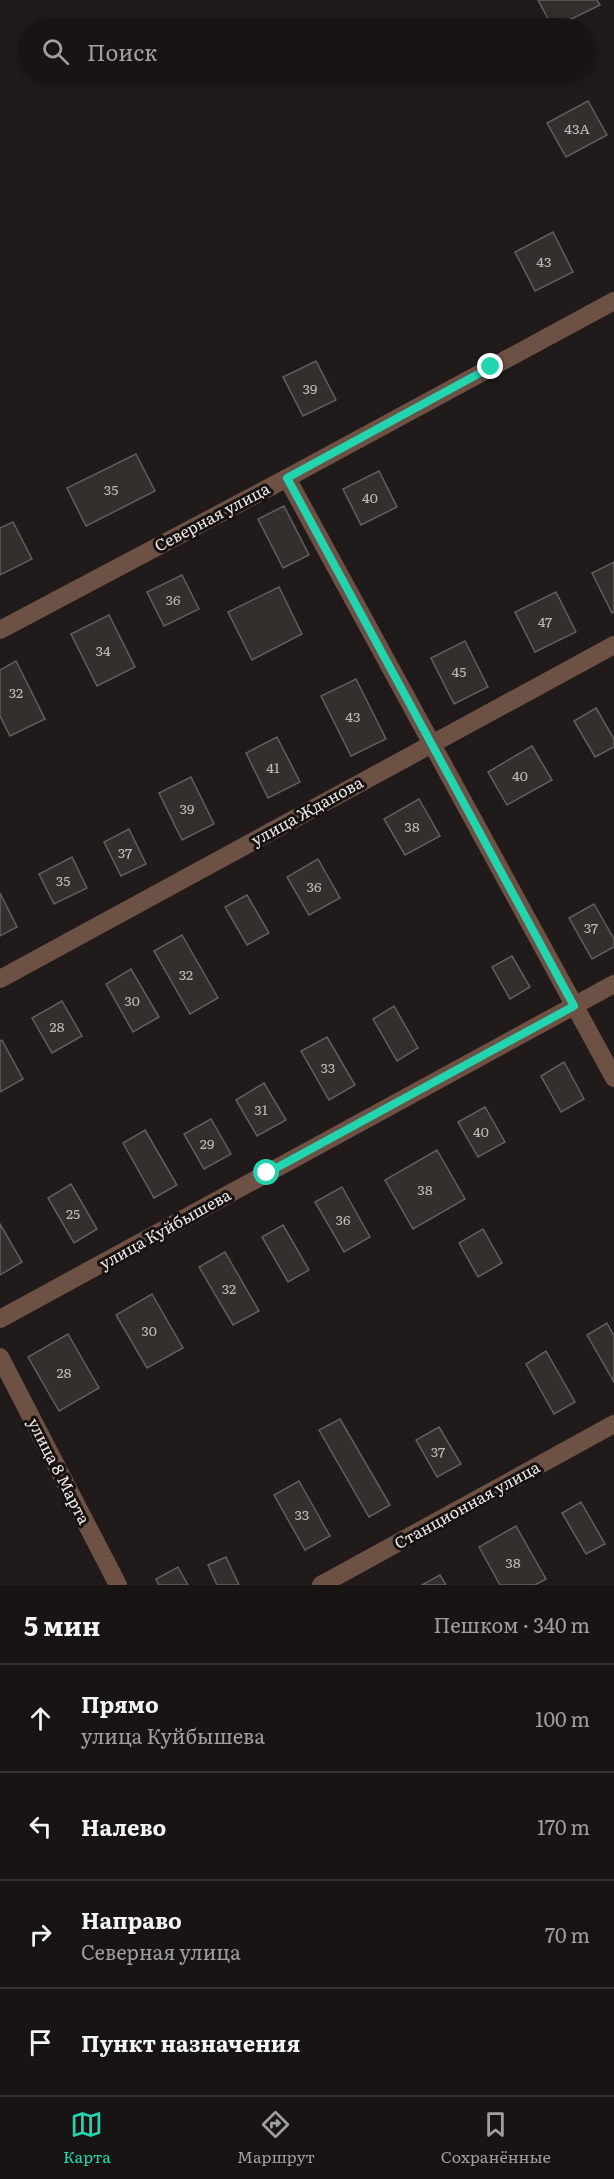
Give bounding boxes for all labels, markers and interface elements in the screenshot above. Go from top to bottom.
search box [18,18,596,84]
icon: search [39,35,72,68]
text: Поиск [87,35,157,68]
house number: 43А [564,118,591,138]
house number: 43 [536,251,552,271]
route end [477,353,503,379]
house number: 39 [303,378,317,398]
street label: Северная улица [149,475,274,557]
house number: 35 [104,479,118,499]
house number: 40 [362,487,378,507]
house number: 36 [165,589,181,609]
house number: 47 [538,611,552,631]
house number: 34 [95,640,111,660]
house number: 45 [452,661,466,681]
house number: 32 [9,682,23,702]
house number: 43 [345,706,361,726]
house number: 41 [266,757,280,777]
house number: 40 [512,765,528,785]
street label: улица Жданова [246,769,367,851]
house number: 39 [180,798,194,818]
house number: 38 [404,816,420,836]
house number: 37 [118,842,132,862]
house number: 35 [56,870,70,890]
house number: 36 [306,876,322,896]
house number: 37 [584,917,598,937]
house number: 32 [179,964,193,984]
house number: 30 [124,990,140,1010]
house number: 28 [50,1016,65,1036]
house number: 33 [321,1057,335,1077]
house number: 31 [254,1099,268,1119]
house number: 40 [473,1121,489,1141]
house number: 29 [200,1133,214,1153]
route start [253,1159,279,1185]
house number: 38 [417,1179,433,1199]
street label: улица Куйбышева [94,1182,235,1274]
house number: 25 [66,1203,80,1223]
house number: 36 [335,1209,351,1229]
house number: 32 [222,1278,236,1298]
house number: 30 [141,1320,157,1340]
house number: 28 [57,1362,72,1382]
street label: улица 8 Марта [23,1413,97,1528]
house number: 37 [431,1441,445,1461]
street label: Станционная улица [389,1454,544,1554]
house number: 33 [295,1504,309,1524]
house number: 38 [505,1552,521,1572]
text: 5 мин [24,1605,100,1644]
text: Пешком · 340 m [433,1609,590,1639]
text: Прямо [81,1687,159,1720]
icon: ahead [24,1702,57,1735]
text: 100 m [535,1703,590,1733]
text: улица Куйбышева [81,1720,265,1750]
icon: left [24,1810,57,1843]
text: Налево [81,1810,166,1843]
text: 170 m [537,1811,590,1841]
text: Направо [81,1903,182,1936]
icon: right [24,1918,57,1951]
text: 70 m [545,1919,590,1949]
text: Северная улица [81,1936,241,1966]
icon: arrive [24,2026,57,2059]
text: Пункт назначения [81,2026,300,2059]
tab: Карта [63,2108,111,2168]
tab: Маршрут [237,2108,315,2168]
tab: Сохранённые [441,2108,551,2168]

